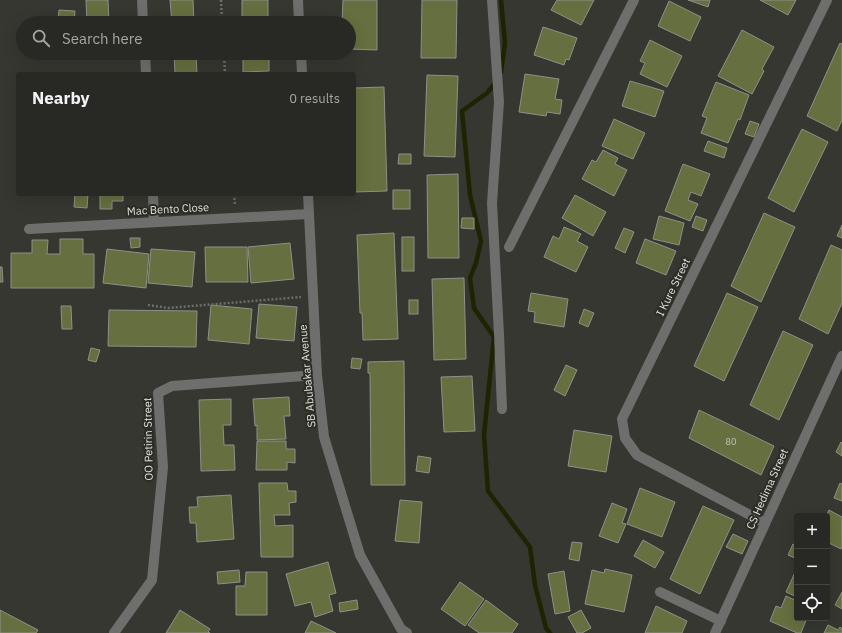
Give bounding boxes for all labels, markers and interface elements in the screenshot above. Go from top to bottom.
search box [16,16,356,60]
icon: search [30,27,52,49]
text: Search here [62,29,142,48]
text: Nearby [32,87,90,109]
text: 0 results [289,90,340,107]
street label: Mac Bento Close [127,200,209,218]
street label: I Kure Street [653,256,693,318]
street label: SB Abubakar Avenue [296,324,318,428]
street label: OO Petirin Street [140,397,156,481]
house number: 80 [726,436,736,447]
street label: CS Hedima Street [743,446,791,532]
map controls [794,513,830,621]
button: + [794,513,830,549]
button: − [794,549,830,585]
button: locate [794,585,830,621]

